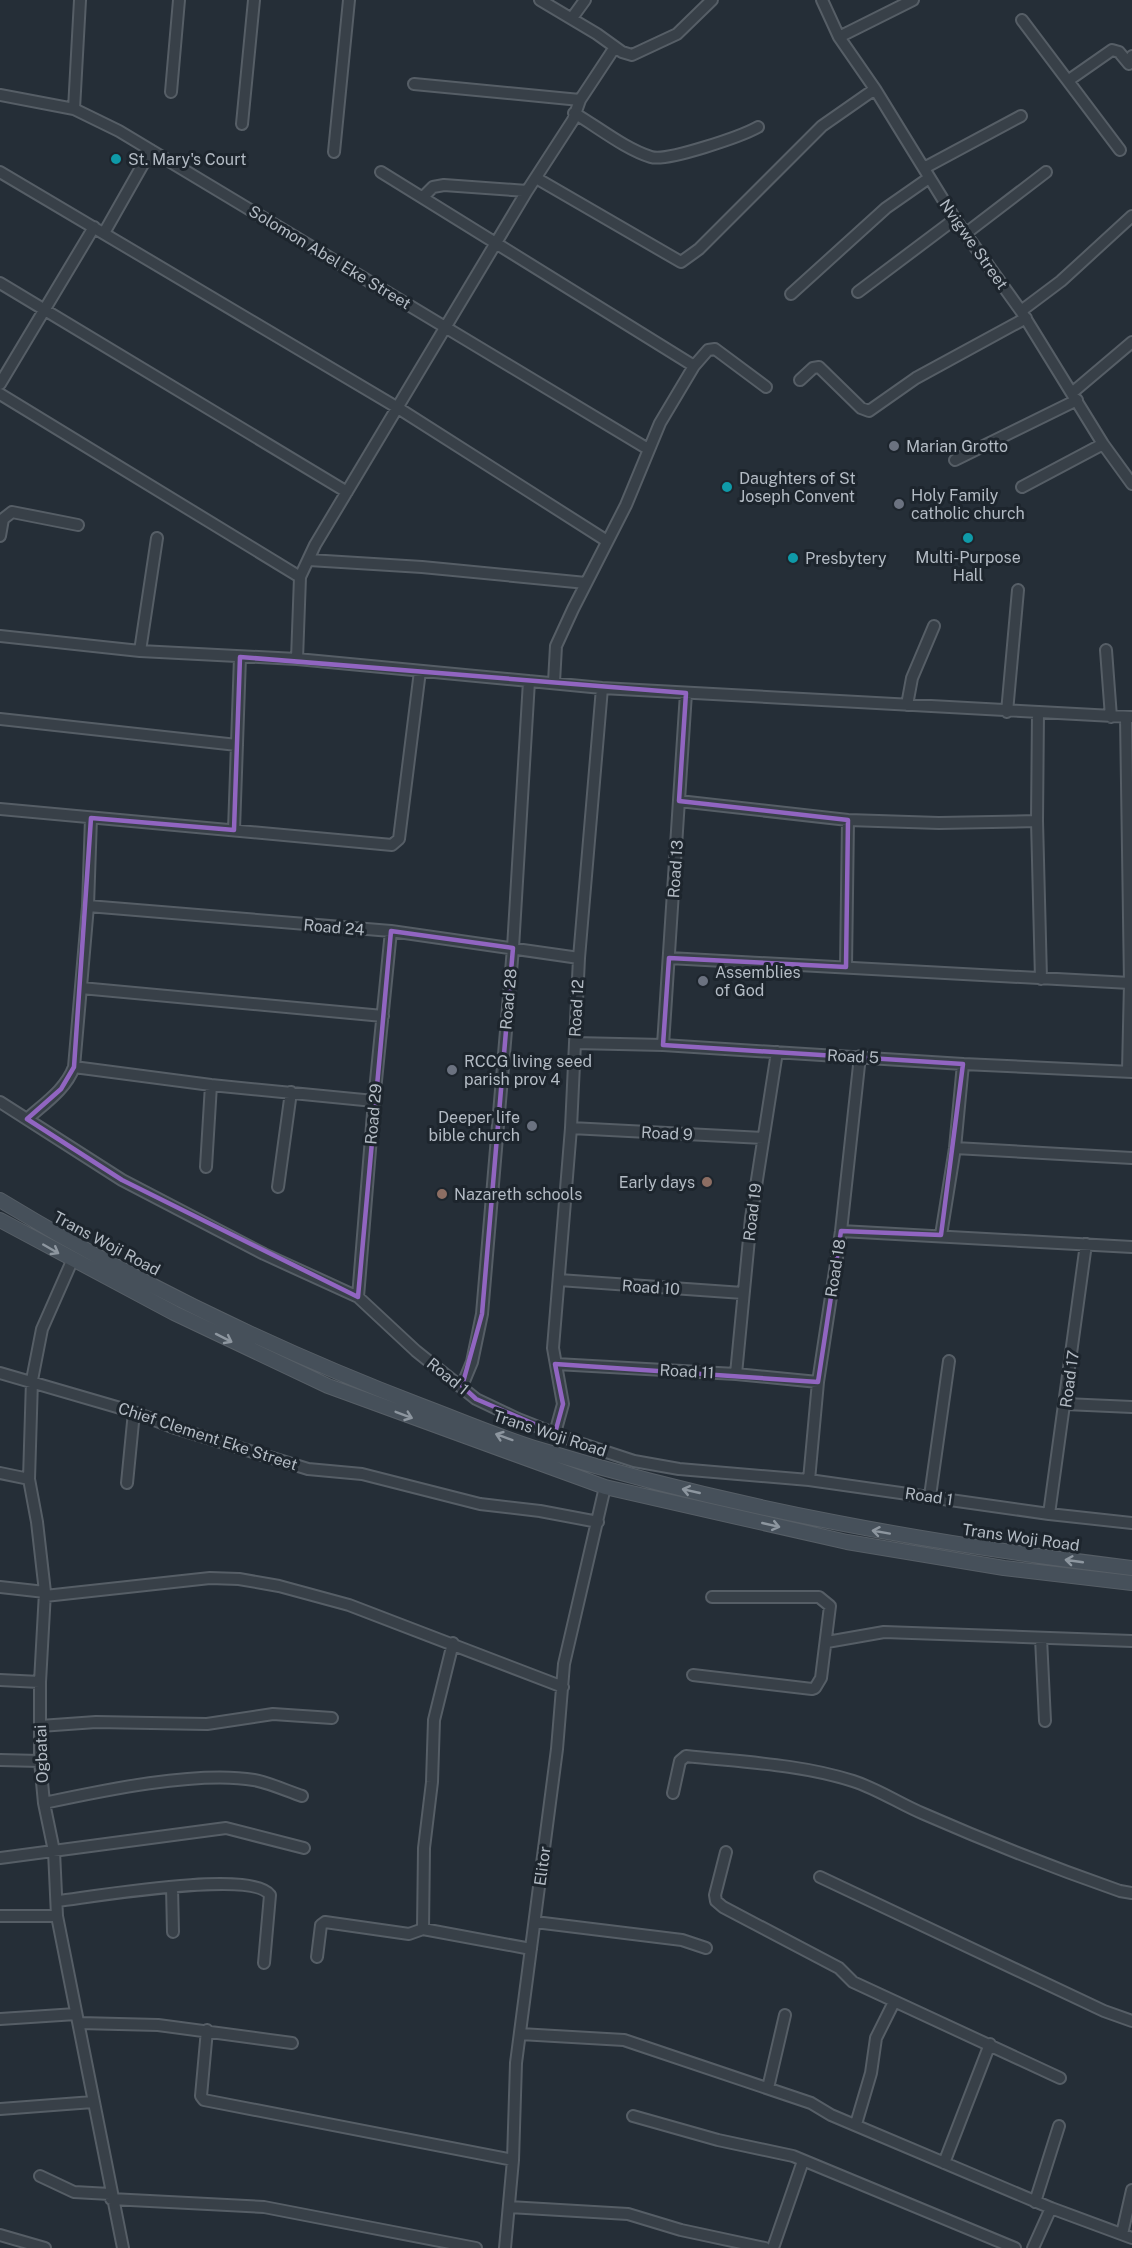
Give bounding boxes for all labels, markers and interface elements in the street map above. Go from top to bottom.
place label: St. Mary's Court [128,150,247,169]
marker: St. Mary's Court [109,152,123,166]
street label: Nvigwe Street [935,195,1012,293]
street label: Solomon Abel Eke Street [245,201,414,313]
place label: Marian Grotto [906,437,1008,456]
marker: Marian Grotto [887,439,901,453]
place label: Daughters of St Joseph Convent [739,469,856,506]
marker: Daughters of St Joseph Convent [720,480,734,494]
place label: Holy Family catholic church [911,486,1025,523]
marker: Holy Family catholic church [892,497,906,511]
marker: Multi-Purpose Hall [961,531,975,545]
place label: Multi-Purpose Hall [915,548,1021,585]
place label: Presbytery [805,549,887,568]
marker: Presbytery [786,551,800,565]
street label: Road 13 [664,839,687,899]
street label: Road 24 [303,915,365,940]
place label: Assemblies of God [715,963,801,1000]
street label: Road 28 [496,967,521,1031]
marker: Assemblies of God [696,974,710,988]
street label: Road 12 [565,979,587,1037]
street label: Road 5 [826,1046,879,1067]
place label: RCCG living seed parish prov 4 [464,1052,592,1089]
marker: RCCG living seed parish prov 4 [445,1063,459,1077]
street label: Road 29 [361,1083,386,1145]
place label: Deeper life bible church [429,1108,520,1145]
marker: Deeper life bible church [525,1119,539,1133]
street label: Road 9 [641,1123,693,1144]
place label: Early days [619,1173,695,1192]
marker: Early days [700,1175,714,1189]
street label: Road 19 [740,1182,765,1242]
place label: Nazareth schools [454,1185,582,1204]
marker: Nazareth schools [435,1187,449,1201]
street label: Trans Woji Road [50,1207,163,1280]
street label: Road 18 [822,1238,849,1299]
one-way arrow [42,1243,59,1255]
street label: Road 10 [621,1276,681,1299]
one-way arrow [215,1333,233,1345]
street label: Road 17 [1056,1349,1083,1409]
street label: Road 1 [423,1354,472,1399]
street label: Road 11 [659,1361,715,1382]
street label: Chief Clement Eke Street [116,1398,300,1474]
street label: Trans Woji Road [491,1406,609,1461]
one-way arrow [394,1410,412,1421]
one-way arrow [495,1430,513,1441]
street label: Road 1 [904,1484,954,1509]
one-way arrow [681,1485,700,1497]
one-way arrow [761,1520,780,1532]
street label: Trans Woji Road [961,1520,1081,1555]
one-way arrow [872,1527,891,1538]
one-way arrow [1065,1555,1084,1566]
street label: Ogbatai [31,1724,52,1784]
street label: Elitor [530,1845,555,1887]

